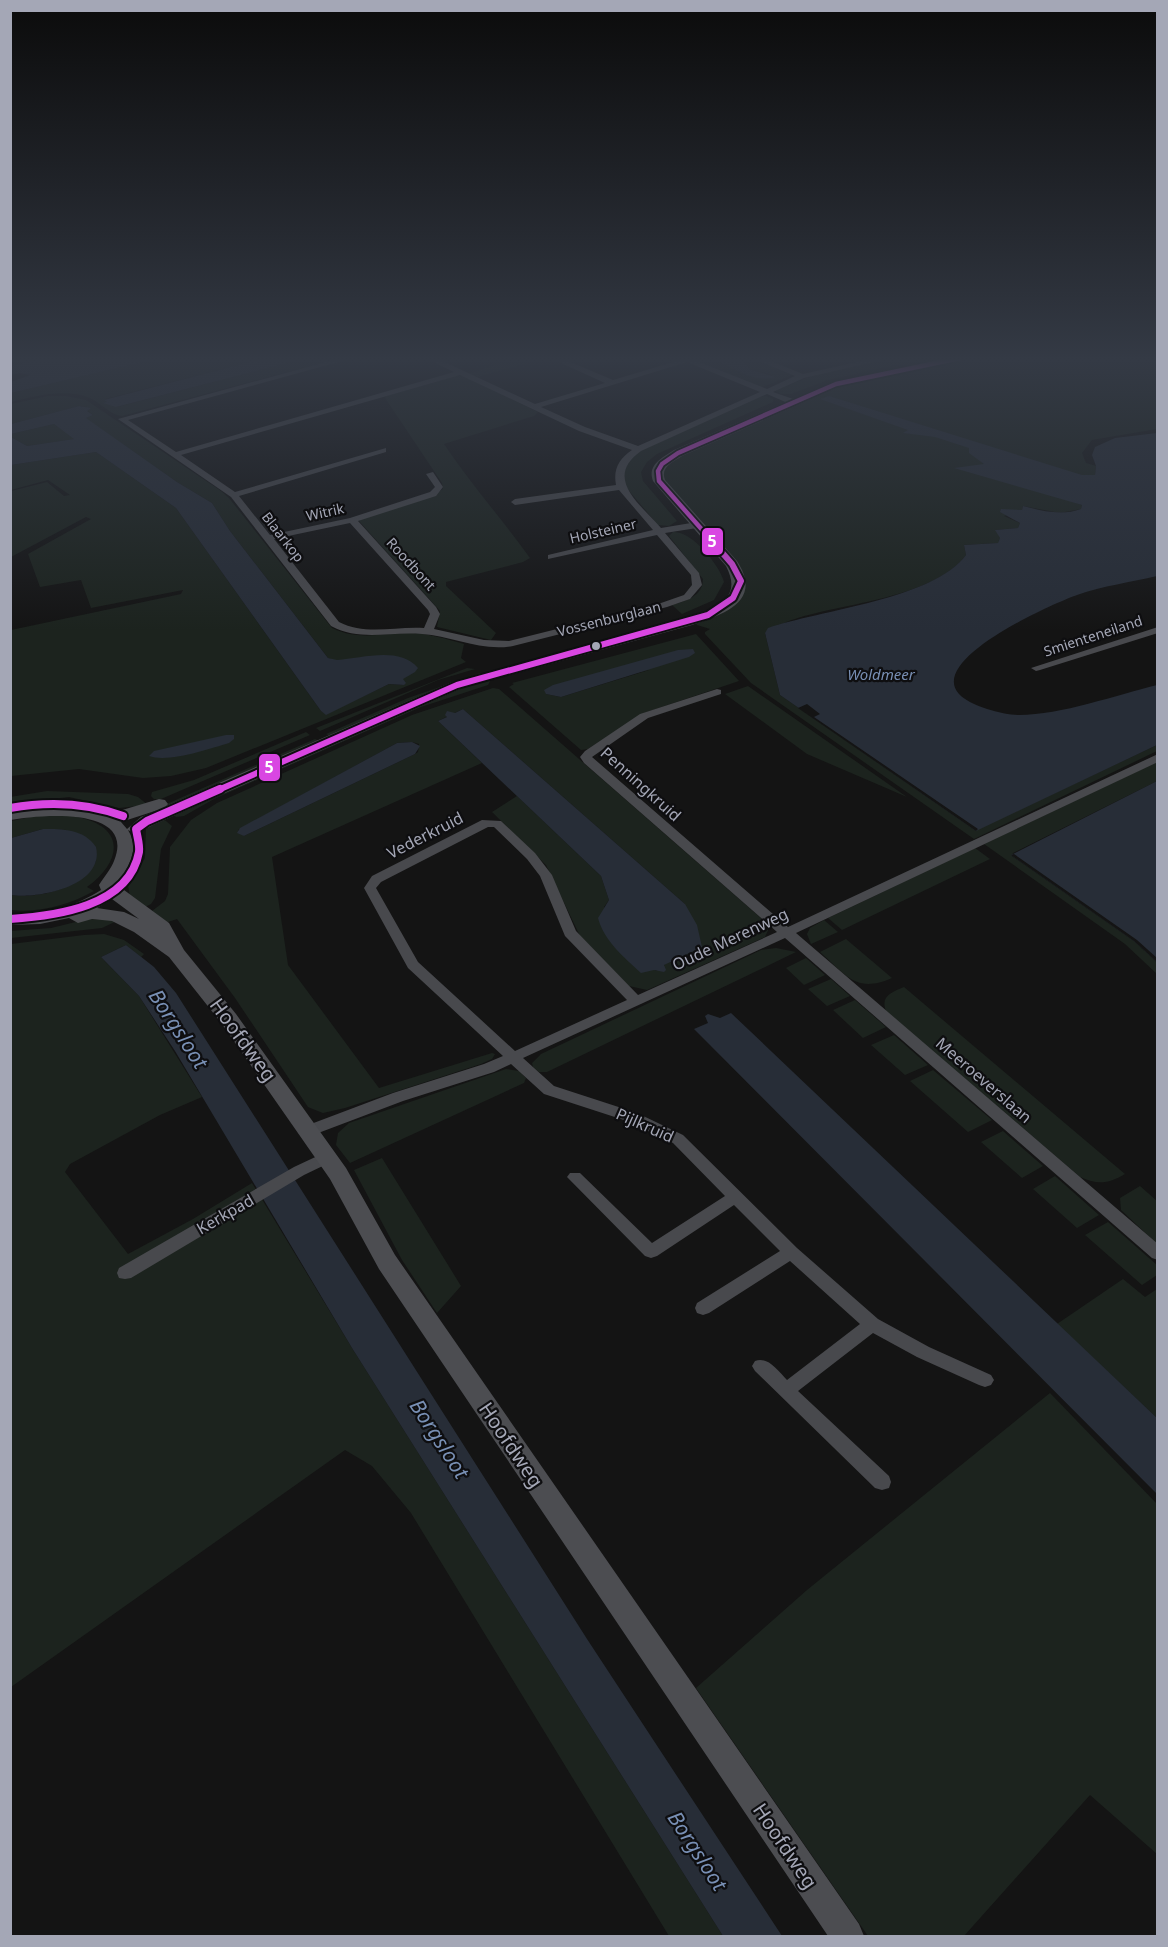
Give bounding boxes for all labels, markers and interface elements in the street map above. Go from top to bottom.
street label: Witrik [304,498,346,525]
street label: Blaarkop [258,508,309,566]
street label: Holsteiner [568,514,638,547]
line badge: 5 [701,527,724,556]
text: 5 [707,530,717,552]
street label: Roodbont [383,533,440,594]
street label: Vossenburglaan [555,596,663,641]
street label: Smienteneiland [1041,611,1145,660]
unlabelled marker [590,640,602,652]
water label: Woldmeer [847,664,916,684]
street label: Penningkruid [596,742,686,826]
line badge: 5 [258,753,281,782]
text: 5 [264,756,274,778]
street label: Vederkruid [383,806,467,864]
street label: Oude Merenweg [668,902,792,976]
water label: Borgsloot [143,983,216,1075]
street label: Hoofdweg [204,992,283,1087]
street label: Meeroeverslaan [931,1032,1037,1128]
street label: Pijlkruid [613,1103,677,1147]
street label: Kerkpad [192,1189,258,1239]
water label: Borgsloot [404,1393,477,1485]
street label: Hoofdweg [473,1397,550,1493]
street label: Hoofdweg [747,1798,824,1894]
water label: Borgsloot [662,1805,735,1897]

